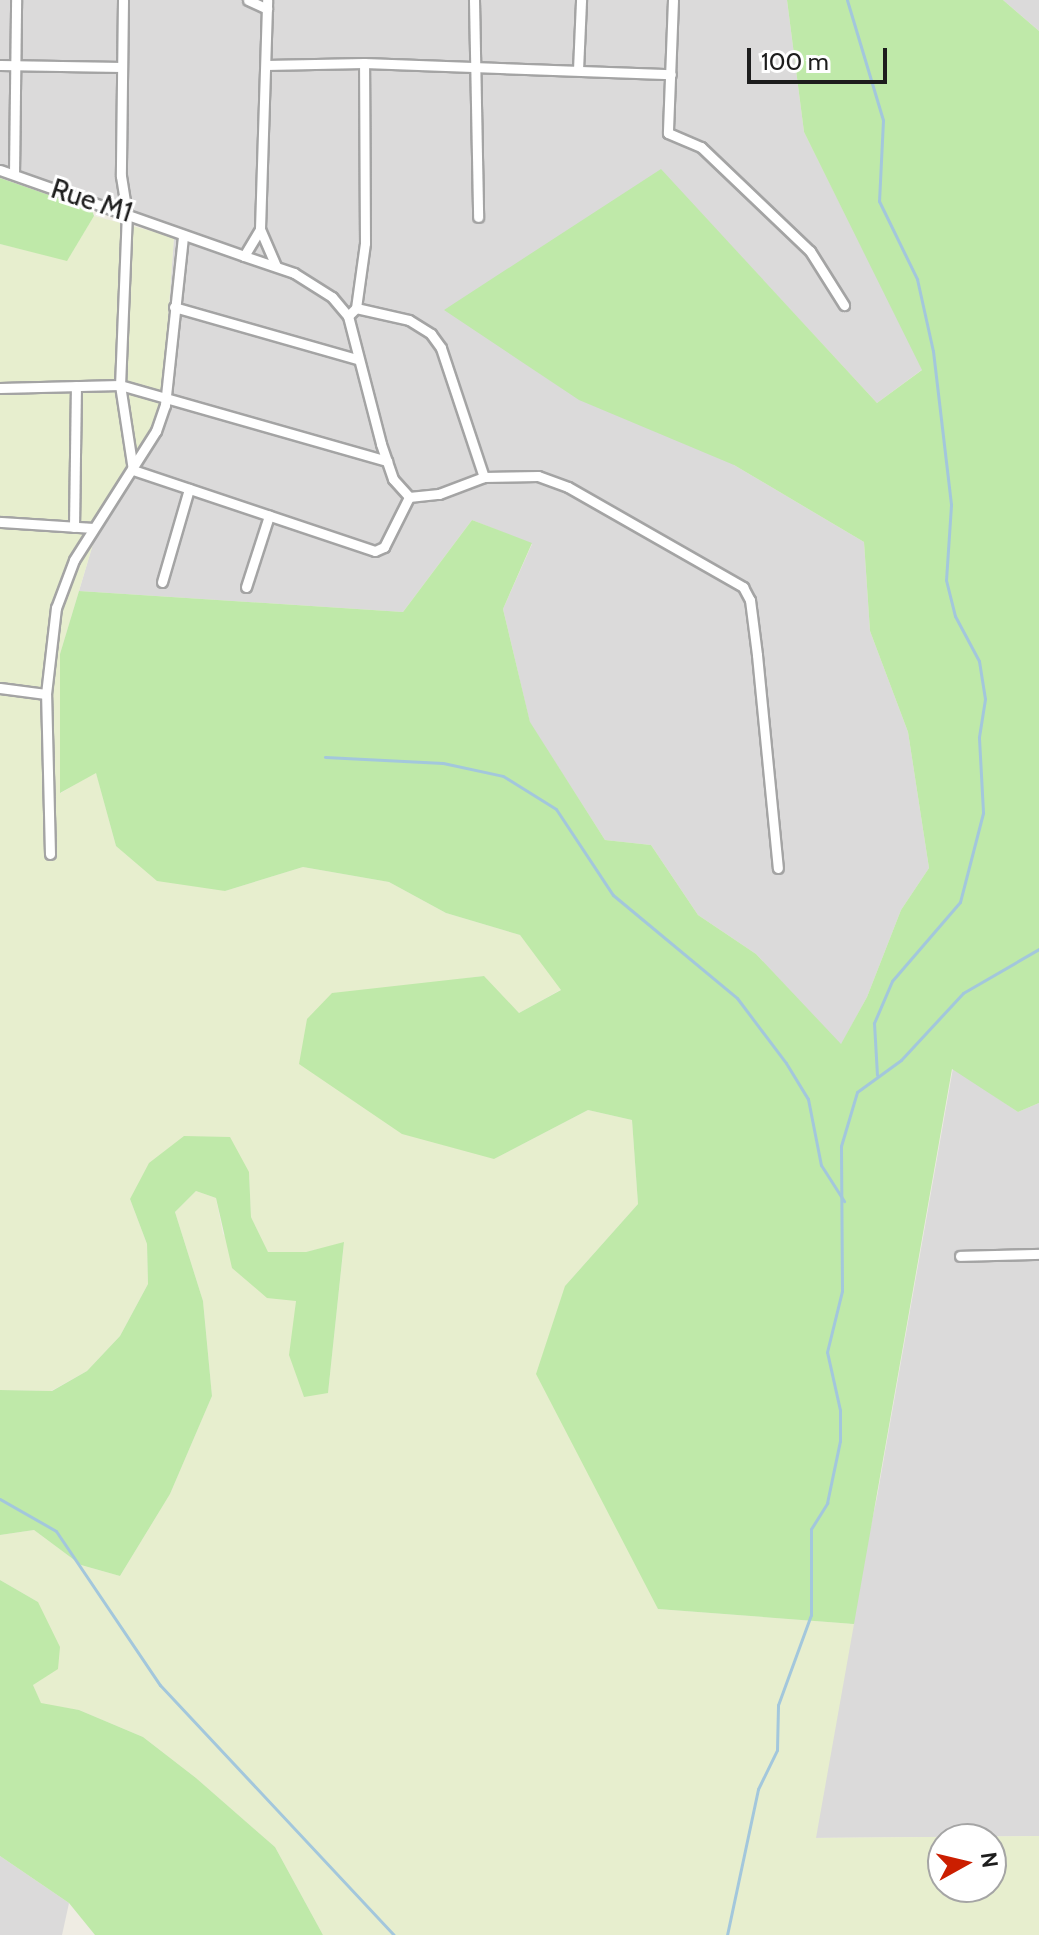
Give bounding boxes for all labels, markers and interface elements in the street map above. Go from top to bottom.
scale bar [751,32,891,82]
text: 100 m [761,47,829,76]
street label: Rue M1 [47,171,137,229]
north arrow [927,1823,1007,1903]
text: N [975,1850,1004,1869]

